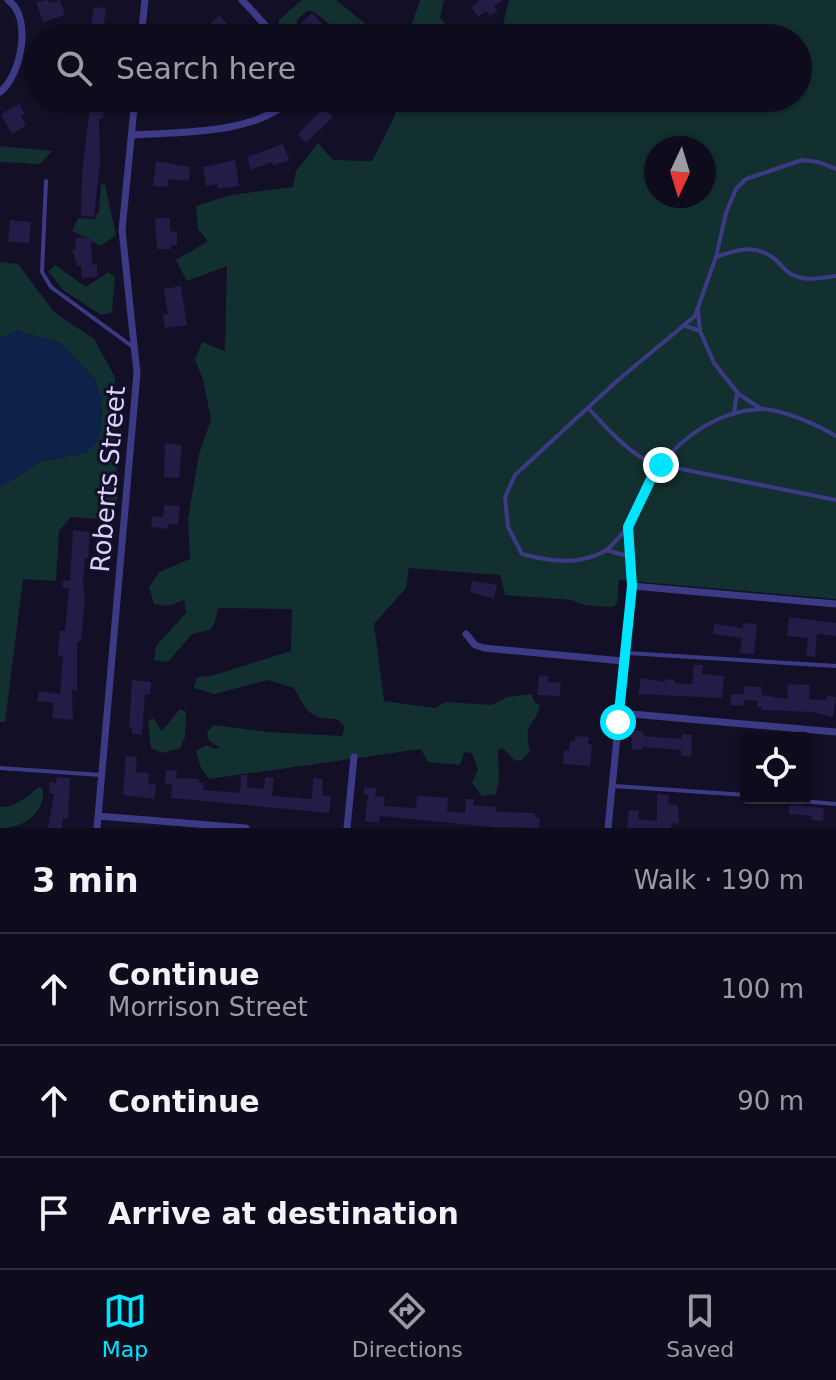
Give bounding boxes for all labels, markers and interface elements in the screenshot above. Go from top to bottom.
search box [24,24,812,112]
icon: search [52,46,96,90]
text: Search here [116,51,296,86]
north arrow [644,136,716,208]
street label: Roberts Street [85,385,131,573]
route end [643,447,679,483]
route start [600,704,636,740]
map controls [740,732,812,804]
button: locate [740,732,812,804]
text: 3 min [32,860,139,900]
text: Walk · 190 m [634,865,804,895]
text: Continue [108,957,260,992]
icon: ahead [32,967,76,1011]
text: 100 m [721,974,804,1004]
text: Morrison Street [108,992,308,1022]
icon: ahead [32,1079,76,1123]
text: Continue [108,1084,260,1119]
text: 90 m [737,1086,804,1116]
icon: arrive [32,1191,76,1235]
text: Arrive at destination [108,1196,459,1231]
tab: Map [102,1289,148,1362]
tab: Directions [352,1289,463,1362]
tab: Saved [666,1289,734,1362]

